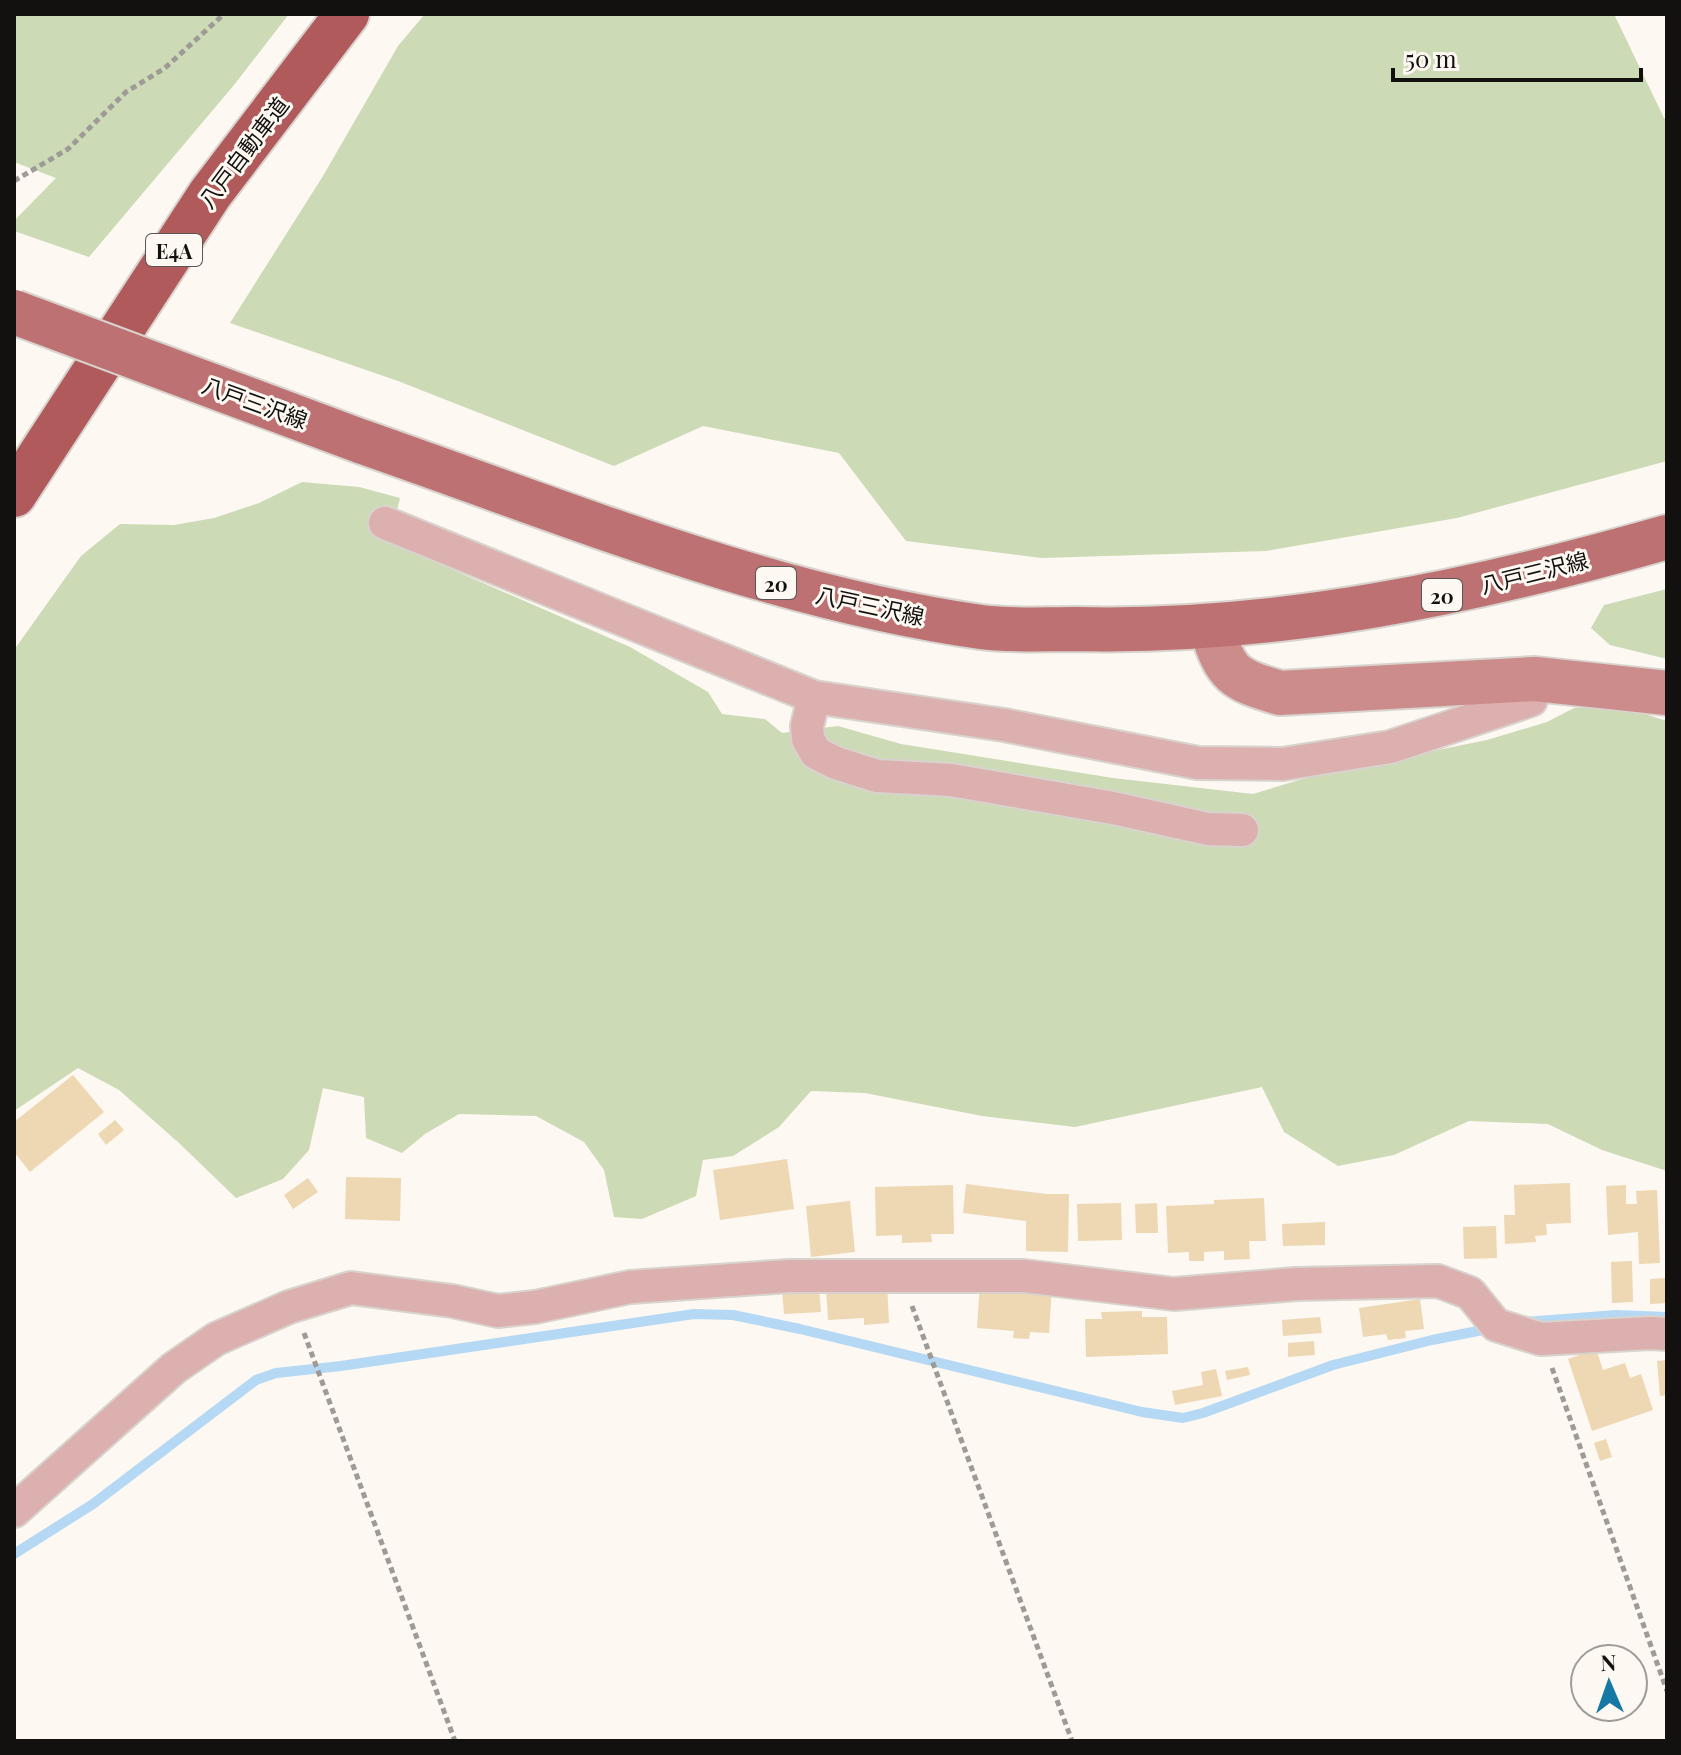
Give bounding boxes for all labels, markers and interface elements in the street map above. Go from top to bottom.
scale bar [1393,32,1641,82]
text: 50 m [1405,42,1457,74]
street label: 八戸自動車道 [191,90,295,214]
road number: E4A [146,234,202,266]
street label: 八戸三沢線 [198,369,312,435]
street label: 八戸三沢線 [1477,544,1591,600]
road number: 20 [756,567,796,599]
street label: 八戸三沢線 [813,579,927,631]
road number: 20 [1422,579,1462,611]
north arrow [1569,1643,1649,1723]
text: N [1600,1647,1617,1677]

